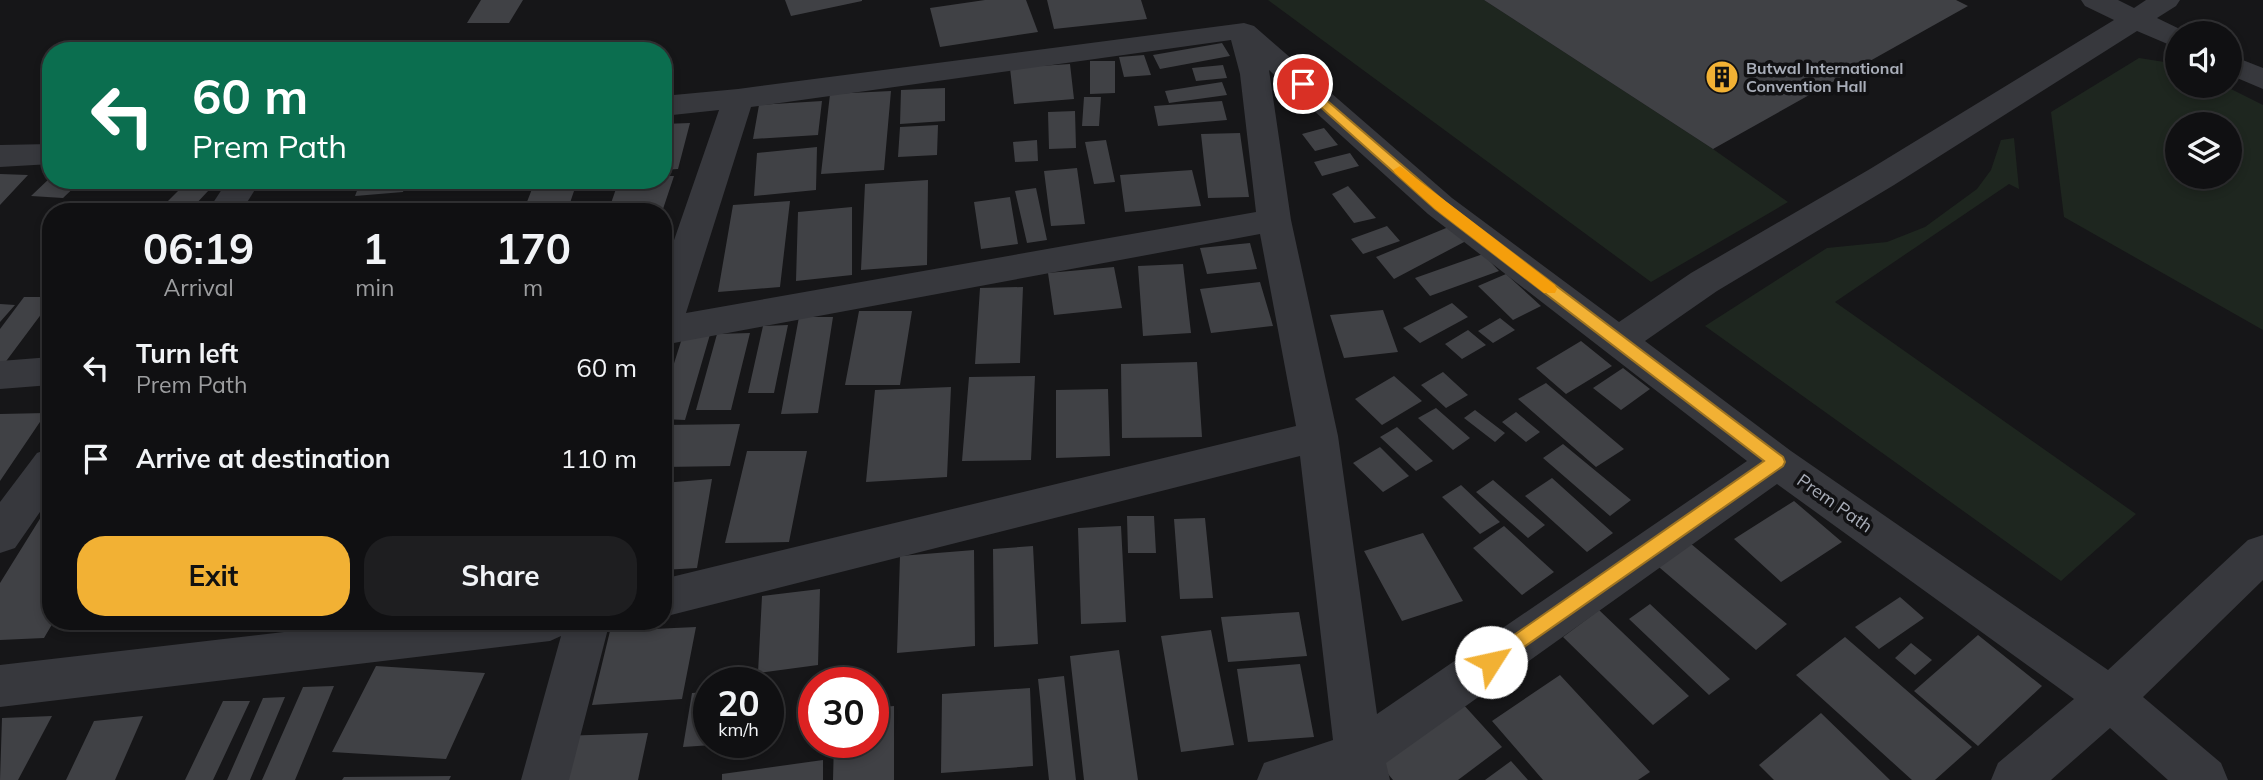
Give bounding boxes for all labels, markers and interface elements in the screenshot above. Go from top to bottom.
map controls [2165,21,2242,189]
button: sound [2165,21,2242,98]
pin [1273,54,1333,114]
building icon: Butwal International Convention Hall [1703,58,1741,96]
place label: Butwal International Convention Hall [1746,58,1903,96]
text: 60 m [192,65,308,126]
icon: arrive [1284,65,1322,103]
icon: left [77,70,168,161]
button: layers [2165,112,2242,189]
text: Prem Path [192,126,347,166]
text: 06:19 [143,222,254,275]
text: 1 [362,222,387,275]
text: 170 [495,222,571,275]
text: Arrival [163,273,234,302]
text: min [355,273,394,302]
text: m [523,273,543,302]
text: Turn left [136,337,238,370]
icon: left [77,349,115,387]
text: 60 m [576,351,637,384]
text: Prem Path [136,370,247,399]
icon: arrive [77,440,115,478]
text: Arrive at destination [136,442,391,475]
text: 110 m [561,442,637,475]
street label: Prem Path [1793,469,1877,537]
button: Exit [77,536,350,616]
button: Share [364,536,637,616]
position arrow [1454,625,1528,699]
speed limit sign: 30 [798,667,889,758]
text: 20 [717,681,760,725]
text: km/h [718,718,759,741]

